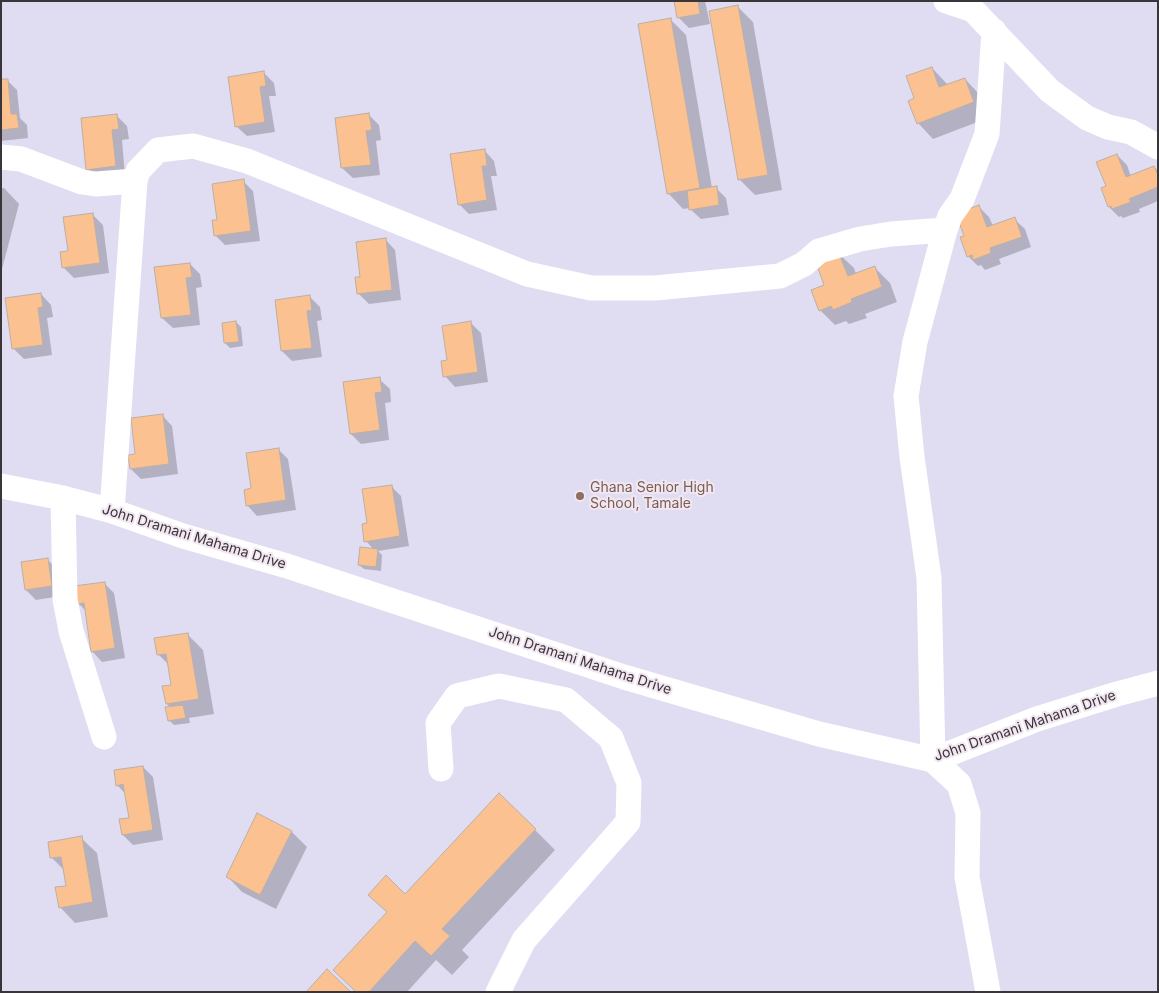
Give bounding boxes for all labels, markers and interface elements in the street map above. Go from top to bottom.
place label: Ghana Senior High School, Tamale [590,480,714,512]
marker: Ghana Senior High School, Tamale [574,490,586,502]
street label: John Dramani Mahama Drive [100,501,288,573]
street label: John Dramani Mahama Drive [486,623,674,699]
street label: John Dramani Mahama Drive [932,687,1118,765]

